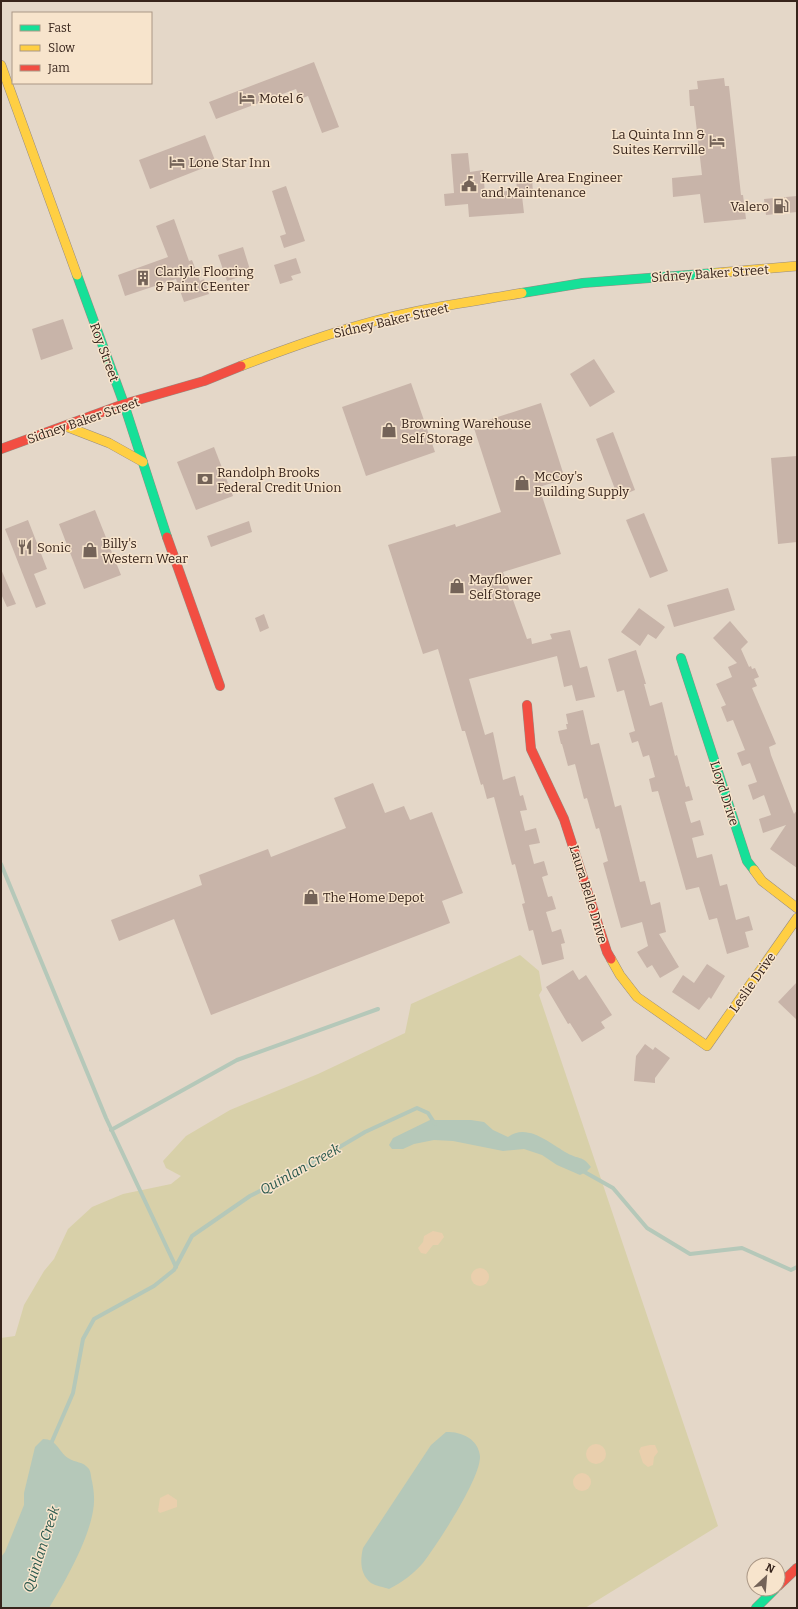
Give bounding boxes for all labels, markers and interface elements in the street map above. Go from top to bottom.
legend [12,12,152,84]
text: Fast [48,21,72,35]
text: Slow [48,41,75,55]
text: Jam [47,61,70,75]
hotel icon: Motel 6 [238,89,256,107]
place label: Motel 6 [259,91,304,106]
place label: La Quinta Inn & Suites Kerrville [612,127,705,157]
hotel icon: La Quinta Inn & Suites Kerrville [708,132,726,150]
hotel icon: Lone Star Inn [168,153,186,171]
place label: Lone Star Inn [189,155,271,170]
place label: Kerrville Area Engineer and Maintenance [481,170,623,200]
public building icon: Kerrville Area Engineer and Maintenance [460,175,478,193]
fuel station icon: Valero [772,197,790,215]
place label: Valero [730,199,769,214]
street label: Sidney Baker Street [651,262,770,285]
place label: Clarlyle Flooring & Paint CEenter [155,264,254,294]
building icon: Clarlyle Flooring & Paint CEenter [134,269,152,287]
street label: Sidney Baker Street [332,300,450,341]
street label: Roy Street [87,321,122,384]
street label: Sidney Baker Street [25,394,142,447]
place label: Browning Warehouse Self Storage [401,416,531,446]
shop icon: Browning Warehouse Self Storage [380,421,398,439]
place label: Randolph Brooks Federal Credit Union [217,465,342,495]
place label: McCoy's Building Supply [534,469,629,499]
bank icon: Randolph Brooks Federal Credit Union [196,470,214,488]
shop icon: McCoy's Building Supply [513,474,531,492]
place label: Billy's Western Wear [102,536,188,566]
restaurant icon: Sonic [16,538,34,556]
place label: Sonic [37,540,71,555]
shop icon: Billy's Western Wear [81,541,99,559]
place label: Mayflower Self Storage [469,572,541,602]
shop icon: Mayflower Self Storage [448,577,466,595]
street label: Lloyd Drive [707,759,742,827]
street label: Laura Belle Drive [566,843,611,945]
shop icon: The Home Depot [302,888,320,906]
place label: The Home Depot [323,890,425,905]
street label: Leslie Drive [726,949,779,1015]
water label: Quinlan Creek [257,1140,344,1199]
water label: Quinlan Creek [20,1504,64,1594]
north arrow [746,1557,786,1597]
text: N [763,1561,777,1576]

